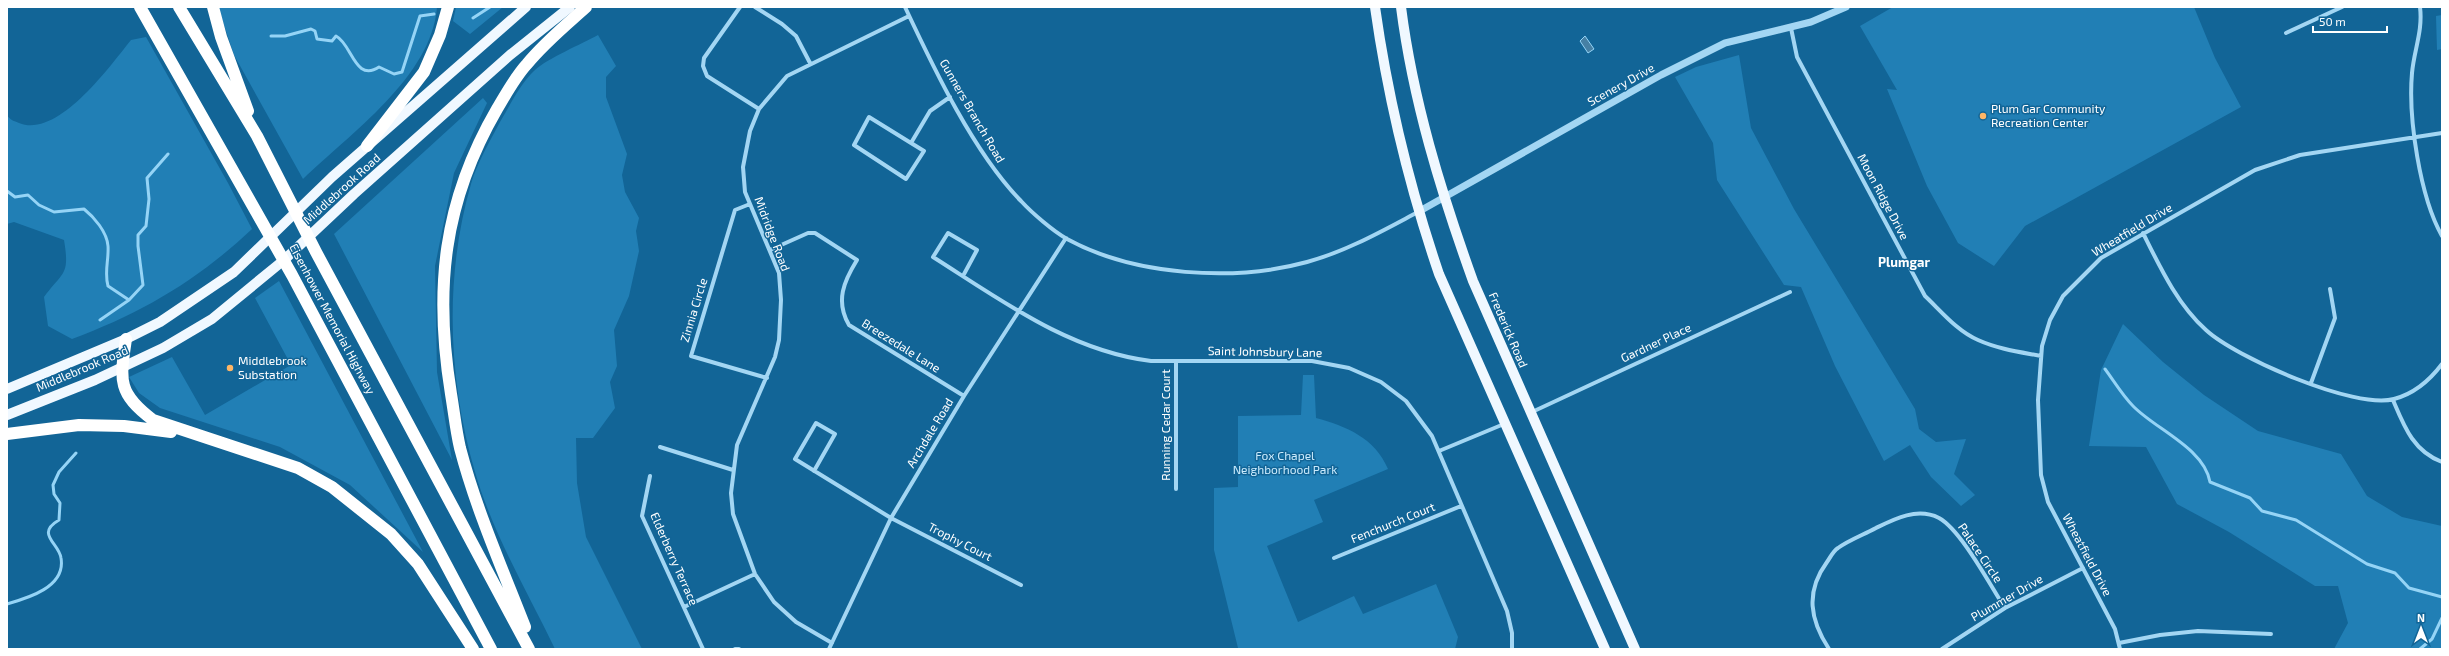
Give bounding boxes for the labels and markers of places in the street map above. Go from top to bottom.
place label: Plum Gar Community Recreation Center [1991,101,2106,129]
marker: Plum Gar Community Recreation Center [1978,111,1988,121]
place label: Middlebrook Substation [238,353,307,381]
marker: Middlebrook Substation [225,363,235,373]

